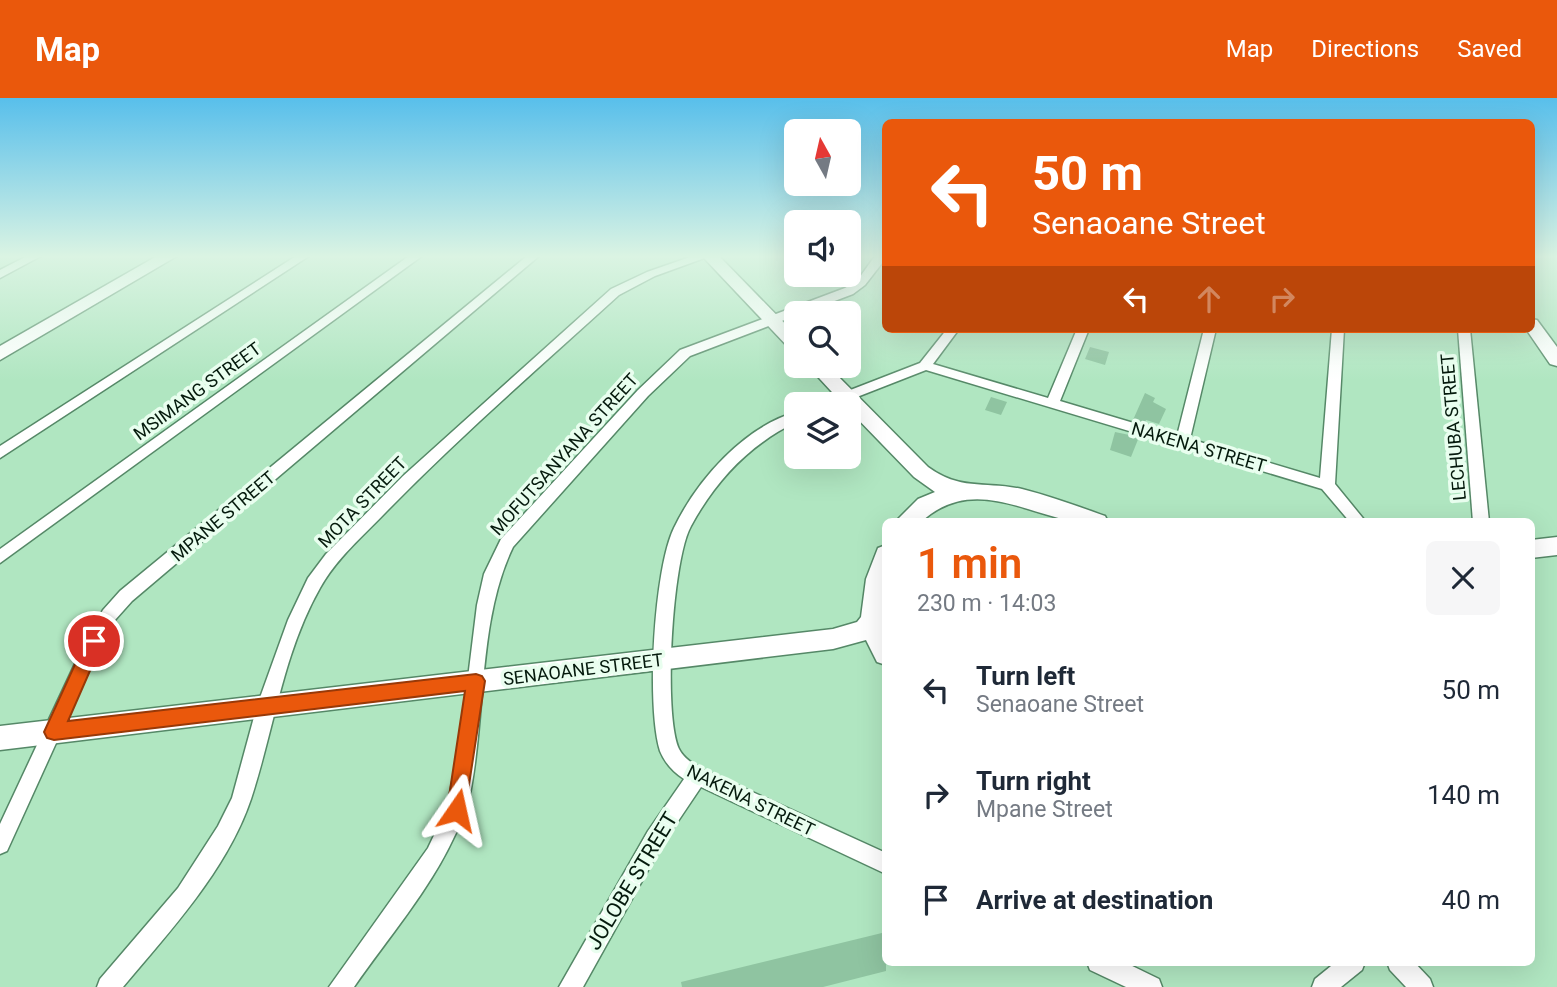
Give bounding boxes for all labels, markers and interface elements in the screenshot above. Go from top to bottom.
text: Map [35,30,100,69]
text: Map [1226,35,1273,63]
text: Directions [1311,35,1419,63]
text: Saved [1457,35,1522,63]
north arrow [784,119,861,196]
map controls [784,119,861,469]
text: 50 m [1032,145,1143,202]
icon: left [917,147,1008,238]
text: Senaoane Street [1032,204,1266,242]
button: sound [784,210,861,287]
icon: left [1117,280,1155,318]
icon: ahead [1190,280,1228,318]
icon: right [1263,280,1301,318]
button: search [784,301,861,378]
street label: MSIMANG STREET [129,338,265,444]
street label: LECHUBA STREET [1436,352,1470,501]
street label: MOFUTSANYANA STREET [486,369,642,539]
button: layers [784,392,861,469]
street label: NAKENA STREET [1129,418,1269,476]
street label: MOTA STREET [313,452,411,552]
street label: MPANE STREET [167,466,279,566]
text: 1 min [917,539,1022,588]
button: close [1426,541,1500,615]
text: 230 m · 14:03 [917,590,1056,617]
pin [64,611,124,671]
icon: arrive [75,622,113,660]
street label: SENAOANE STREET [502,649,664,689]
text: Turn left [976,661,1075,691]
icon: left [917,671,955,709]
text: 50 m [1442,675,1500,705]
text: Senaoane Street [976,691,1144,718]
street label: NAKENA STREET [684,760,818,840]
text: Turn right [976,766,1091,796]
position arrow [420,773,494,847]
icon: right [917,776,955,814]
text: 140 m [1427,780,1500,810]
text: Mpane Street [976,796,1113,823]
street label: JOLOBE STREET [582,808,683,954]
icon: arrive [917,881,955,919]
text: Arrive at destination [976,885,1213,915]
text: 40 m [1442,885,1500,915]

